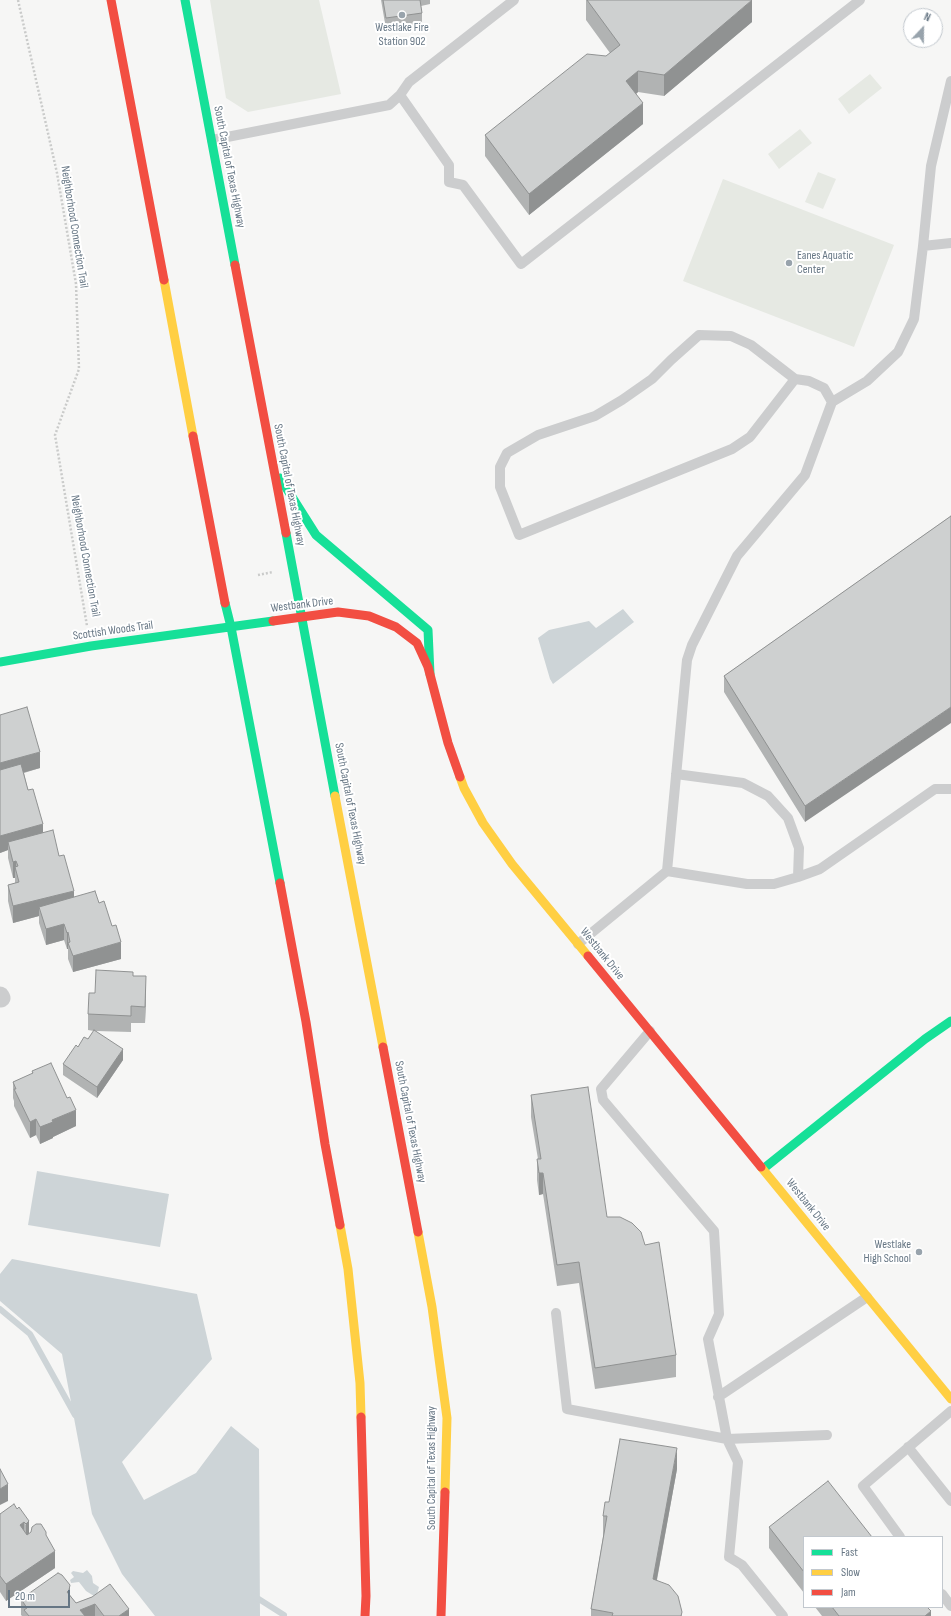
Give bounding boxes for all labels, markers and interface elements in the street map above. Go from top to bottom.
north arrow [903,8,943,48]
marker: Westlake Fire Station 902 [397,10,407,20]
text: N [922,10,932,24]
place label: Westlake Fire Station 902 [375,21,429,49]
street label: South Capital of Texas Highway [210,105,248,229]
street label: Neighborhood Connection Trail [57,165,91,289]
place label: Eanes Aquatic Center [797,249,853,277]
marker: Eanes Aquatic Center [784,258,794,268]
street label: South Capital of Texas Highway [270,423,308,547]
street label: Neighborhood Connection Trail [67,494,103,618]
street label: Westbank Drive [270,594,334,616]
street label: Scottish Woods Trail [72,618,154,644]
street label: South Capital of Texas Highway [331,742,369,866]
street label: Westbank Drive [577,925,627,983]
street label: South Capital of Texas Highway [391,1060,429,1184]
street label: Westbank Drive [783,1176,833,1234]
place label: Westlake High School [864,1238,911,1266]
marker: Westlake High School [914,1247,924,1257]
street label: South Capital of Texas Highway [425,1406,439,1530]
legend [803,1536,943,1608]
text: Fast [841,1545,858,1560]
text: Slow [841,1565,860,1580]
scale bar [10,1582,72,1608]
text: Jam [841,1585,856,1600]
text: 20 m [15,1589,35,1604]

